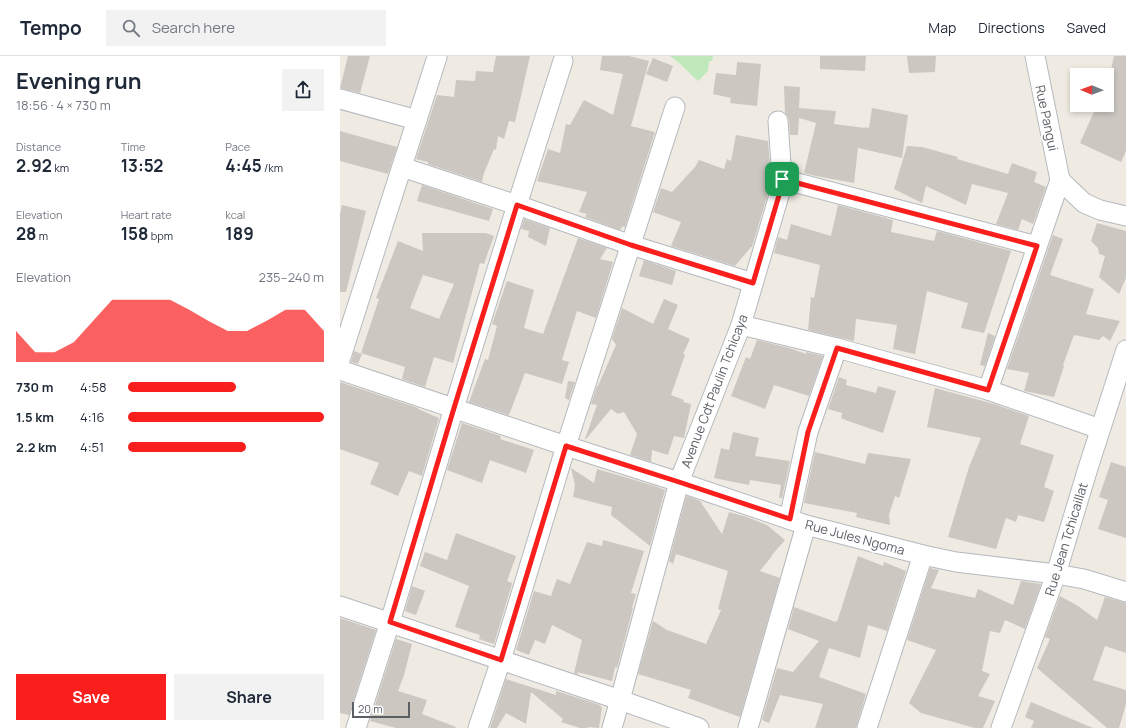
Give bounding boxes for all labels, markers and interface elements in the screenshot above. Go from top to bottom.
search box [106,10,386,46]
text: Tempo [20,15,82,41]
icon: search [120,17,142,39]
text: Search here [152,17,235,38]
text: Map [928,18,956,37]
text: Directions [978,18,1045,37]
text: Saved [1067,18,1106,37]
text: Evening run [16,66,141,96]
north arrow [1070,68,1114,112]
map controls [1070,68,1114,112]
button: share [282,69,324,111]
street label: Rue Pangui [1031,83,1063,153]
text: 18:56 · 4 × 730 m [16,96,111,114]
text: Distance [16,139,61,154]
text: Time [121,139,146,154]
text: Pace [225,139,250,154]
text: 2.92 [16,154,52,177]
text: 13:52 [121,154,163,177]
text: 4:45 [225,154,262,177]
text: km [52,160,69,175]
text: /km [262,160,283,175]
pin [765,162,799,196]
icon: arrive [771,168,793,190]
text: Elevation [16,207,62,222]
text: Heart rate [121,207,172,222]
text: kcal [225,207,245,222]
text: 28 [16,222,37,245]
text: 158 [121,222,148,245]
text: 189 [225,222,254,245]
text: m [37,228,48,243]
text: bpm [148,228,173,243]
text: Elevation [16,268,71,286]
text: 235–240 m [259,268,324,286]
street label: Avenue Cdt Paulin Tchicaya [676,312,752,470]
text: 730 m [16,378,53,396]
text: 4:58 [80,378,107,396]
text: 1.5 km [16,408,54,426]
text: 4:16 [80,408,105,426]
text: 2.2 km [16,438,57,456]
text: 4:51 [80,438,104,456]
street label: Rue Jean Tchicaillat [1040,480,1092,598]
street label: Rue Jules Ngoma [803,515,907,559]
button: Save [16,674,166,720]
button: Share [174,674,324,720]
scale bar [352,700,410,719]
text: 20 m [358,701,383,716]

